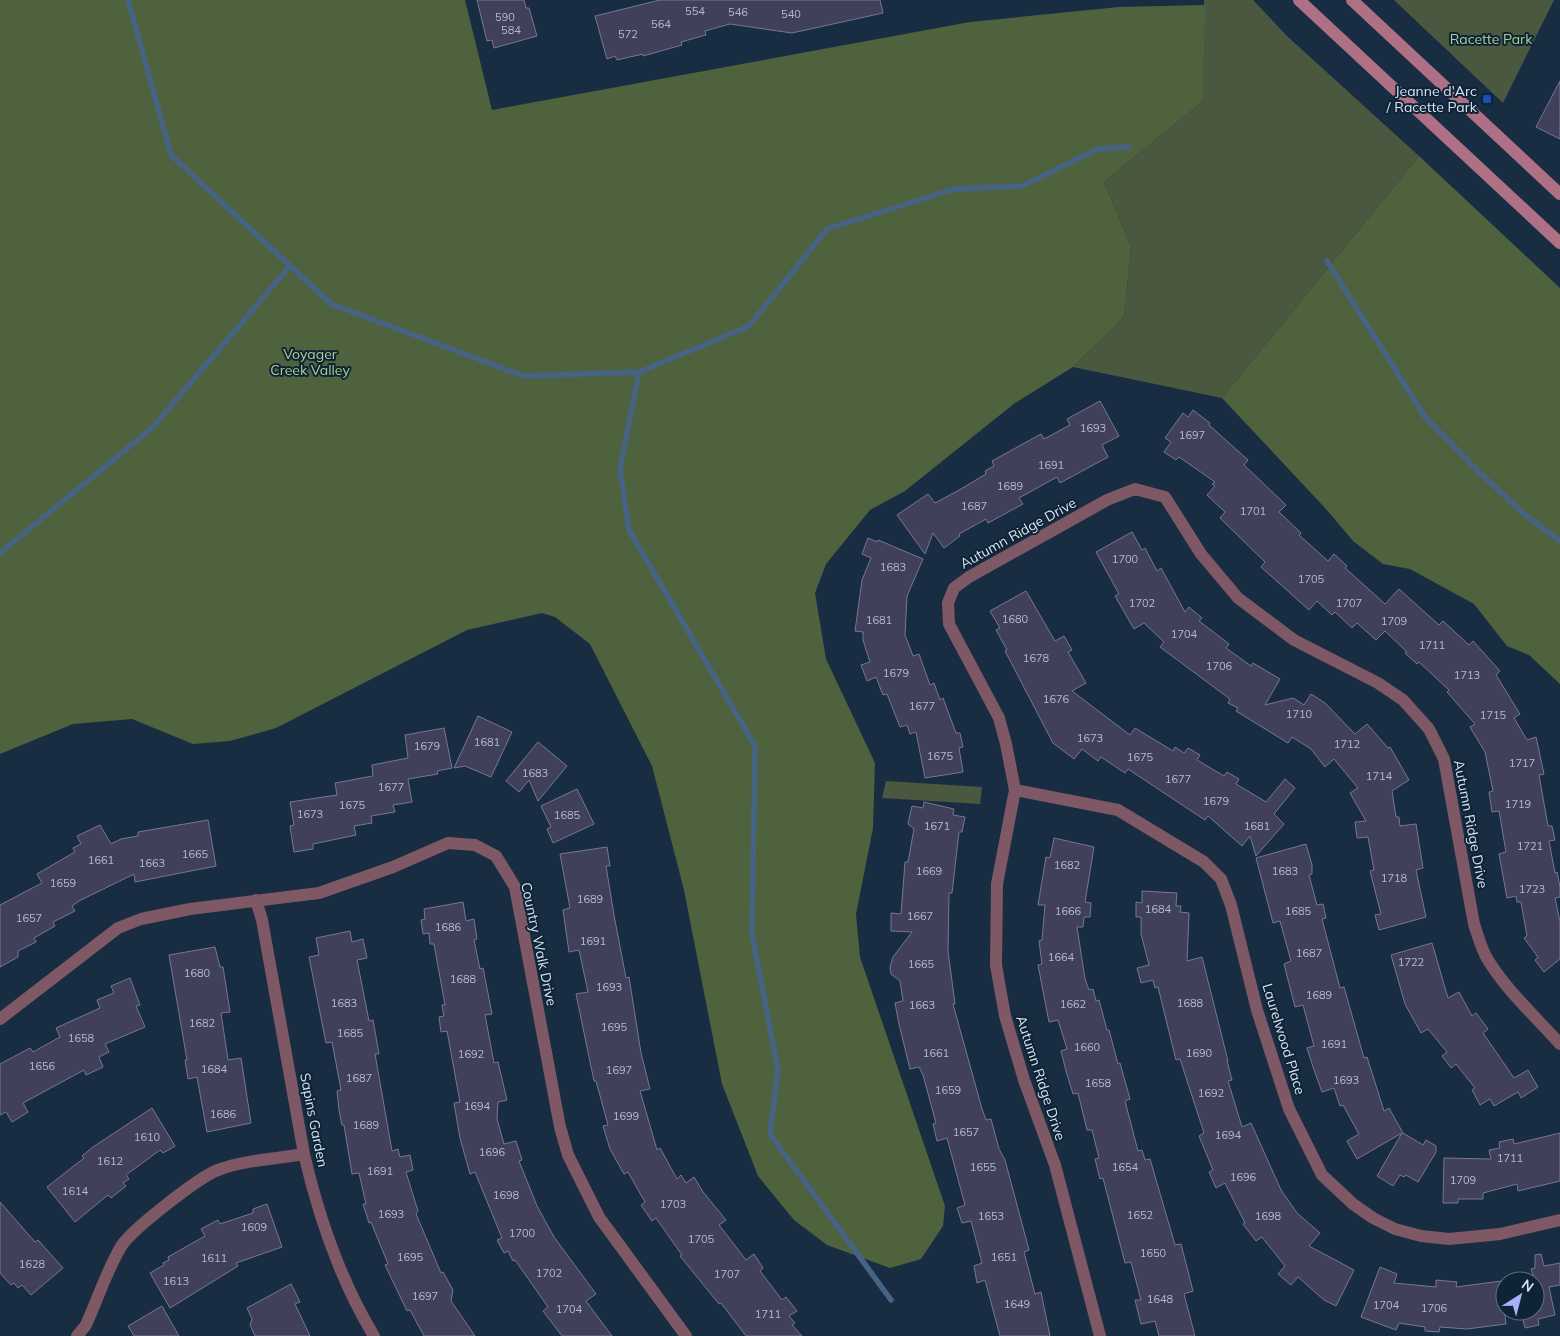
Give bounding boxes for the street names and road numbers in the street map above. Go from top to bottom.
street label: Autumn Ridge Drive [957,494,1079,572]
street label: Autumn Ridge Drive [1450,758,1492,890]
street label: Country Walk Drive [517,880,561,1008]
street label: Laurelwood Place [1259,981,1309,1097]
street label: Autumn Ridge Drive [1012,1013,1070,1143]
street label: Sapins Garden [296,1071,332,1169]

